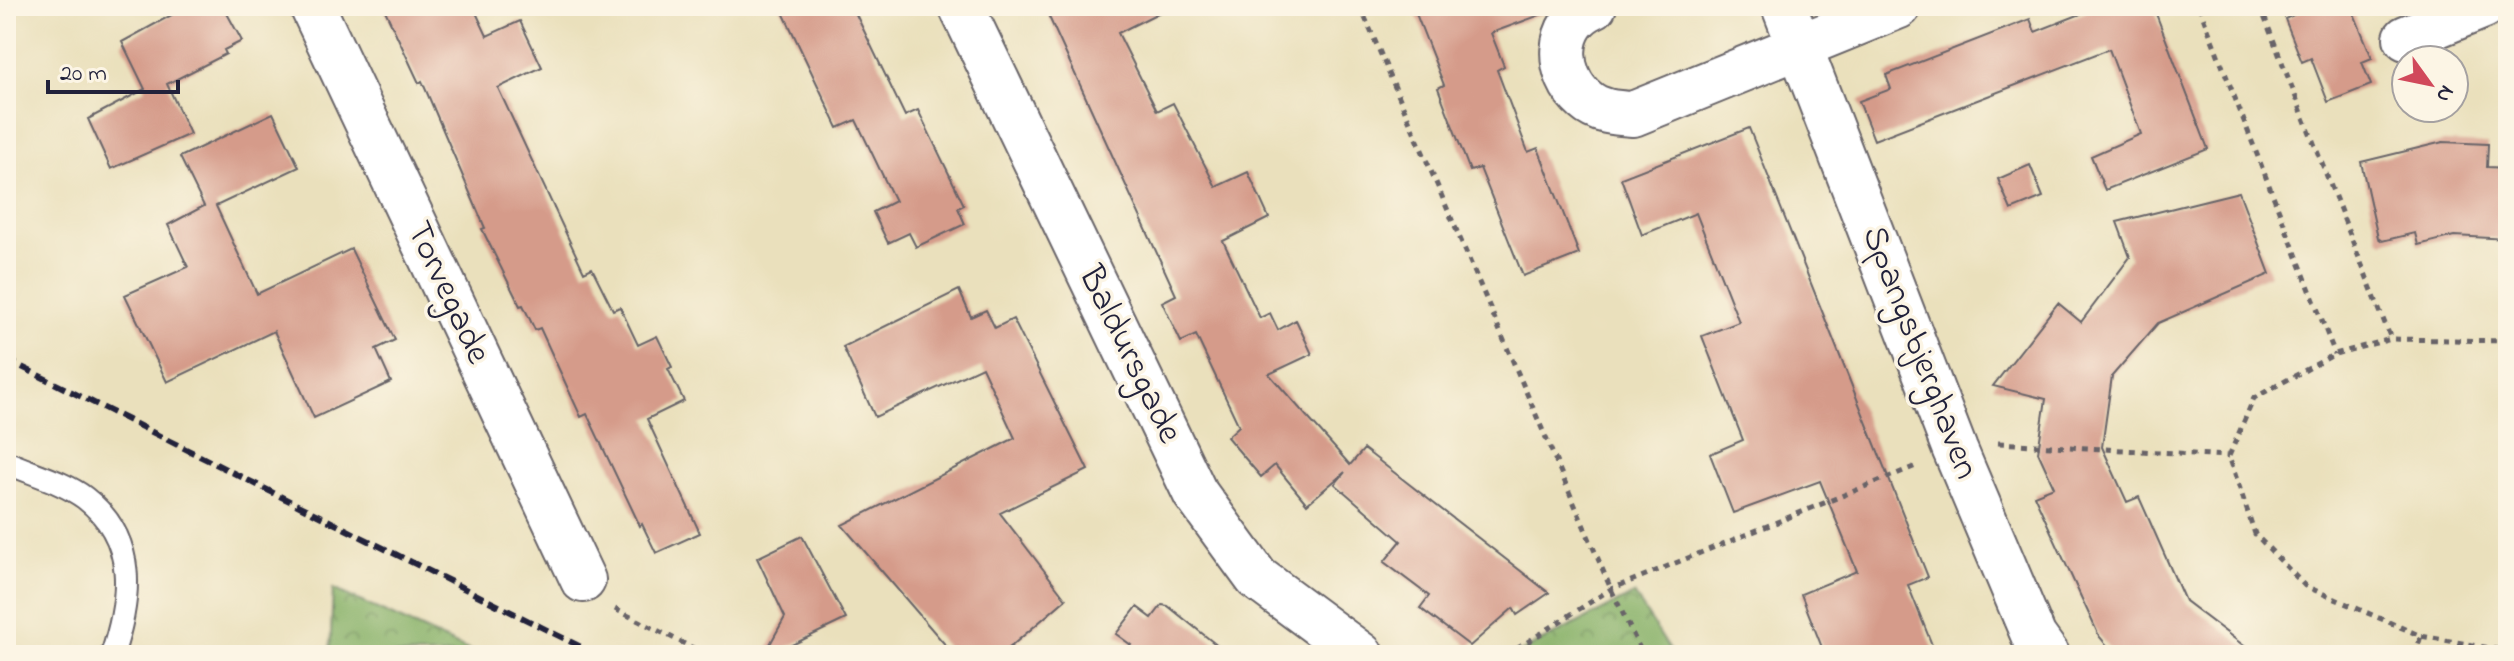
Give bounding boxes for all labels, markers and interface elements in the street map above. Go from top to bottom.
scale bar [48,44,178,94]
north arrow [2390,44,2470,124]
text: 20 m [60,57,107,92]
text: N [2427,78,2462,108]
street label: Torvegade [391,213,504,374]
street label: Spangsbjerghaven [1846,219,1992,487]
street label: Baldursgade [1063,256,1195,454]

